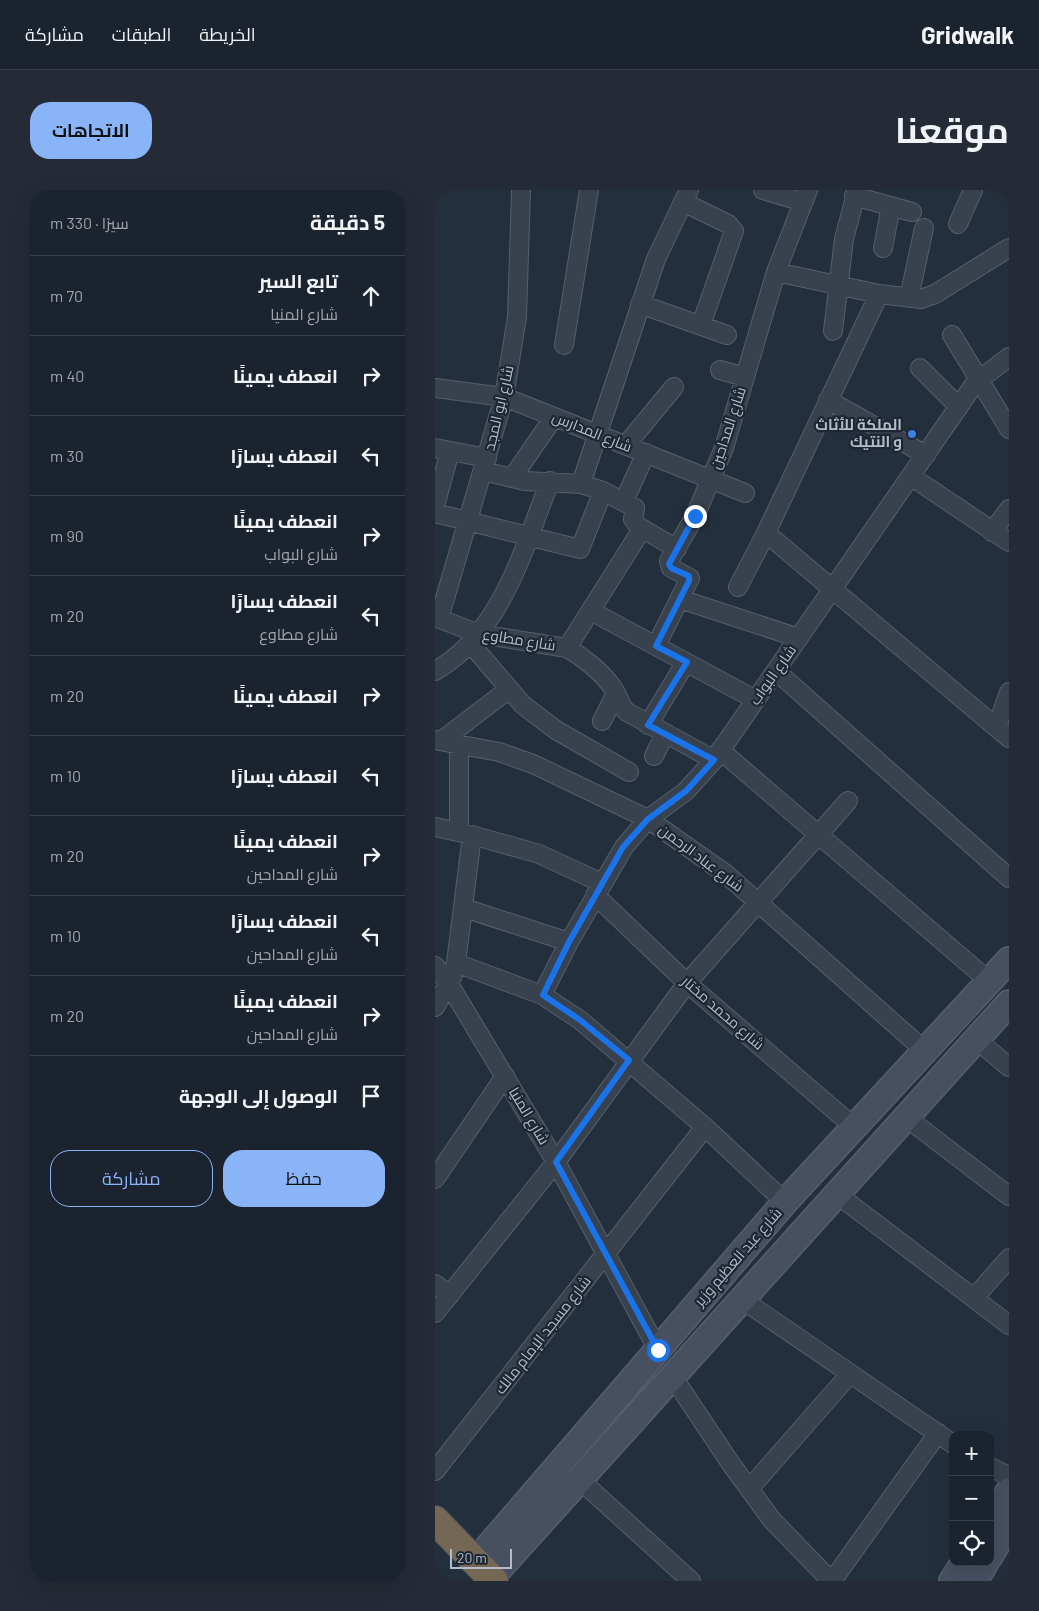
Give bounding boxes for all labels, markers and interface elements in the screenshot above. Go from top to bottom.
text: Gridwalk [921,20,1014,49]
text: مشاركة [25,23,84,45]
text: الطبقات [112,23,171,45]
text: الخريطة [199,23,256,45]
button: الاتجاهات [30,102,152,159]
text: موقعنا [895,108,1009,150]
text: 5 دقيقة [310,209,385,234]
text: سيرًا · 330 m [50,213,129,232]
text: تابع السير [259,269,338,292]
icon: ahead [357,282,385,310]
text: 70 m [50,286,83,305]
text: شارع المنيا [270,304,338,323]
icon: right [357,362,385,390]
street label: شارع ابو المجد [479,363,520,453]
text: انعطف يمينًا [233,364,338,387]
text: 40 m [50,366,84,385]
street label: شارع المداحين [705,384,752,472]
street label: شارع المدارس [549,407,635,458]
place label: الملكة للأثاث و النتيك [815,415,902,451]
marker: الملكة للأثاث و النتيك [906,428,918,440]
icon: left [357,442,385,470]
text: انعطف يسارًا [231,444,338,467]
text: 30 m [50,446,84,465]
route end [684,505,707,528]
text: انعطف يمينًا [233,509,338,532]
icon: right [357,522,385,550]
text: 90 m [50,526,84,545]
text: شارع البواب [264,544,338,563]
text: انعطف يسارًا [231,589,338,612]
icon: left [357,602,385,630]
text: 20 m [50,606,84,625]
text: شارع مطاوع [259,624,338,643]
street label: شارع مطاوع [481,624,557,657]
street label: شارع البواب [745,641,802,710]
icon: right [357,682,385,710]
text: انعطف يمينًا [233,684,338,707]
text: 20 m [50,686,84,705]
icon: left [357,762,385,790]
text: انعطف يسارًا [231,764,338,787]
text: 10 m [50,766,81,785]
street label: شارع عباد الرحمن [654,819,748,897]
text: انعطف يمينًا [233,829,338,852]
icon: right [357,842,385,870]
text: 20 m [50,846,84,865]
text: شارع المداحين [247,864,338,883]
text: انعطف يسارًا [231,909,338,932]
icon: left [357,922,385,950]
text: 10 m [50,926,81,945]
text: شارع المداحين [247,944,338,963]
street label: شارع محمد مختار [676,971,769,1055]
text: انعطف يمينًا [233,989,338,1012]
icon: right [357,1002,385,1030]
text: 20 m [50,1006,84,1025]
text: شارع المداحين [247,1024,338,1043]
icon: arrive [357,1082,385,1110]
text: الوصول إلى الوجهة [179,1084,338,1107]
street label: شارع المنيا [503,1084,554,1149]
button: مشاركة [50,1150,213,1207]
button: حفظ [223,1150,385,1207]
street label: شارع عبد العظيم وزير [689,1203,787,1312]
street label: شارع مسجد الإمام مالك [490,1272,596,1399]
route start [647,1339,670,1362]
map controls [949,1431,994,1566]
button: + [949,1431,994,1476]
button: − [949,1476,994,1521]
button: locate [949,1521,994,1566]
scale bar [450,1546,513,1569]
text: 20 m [457,1549,487,1566]

